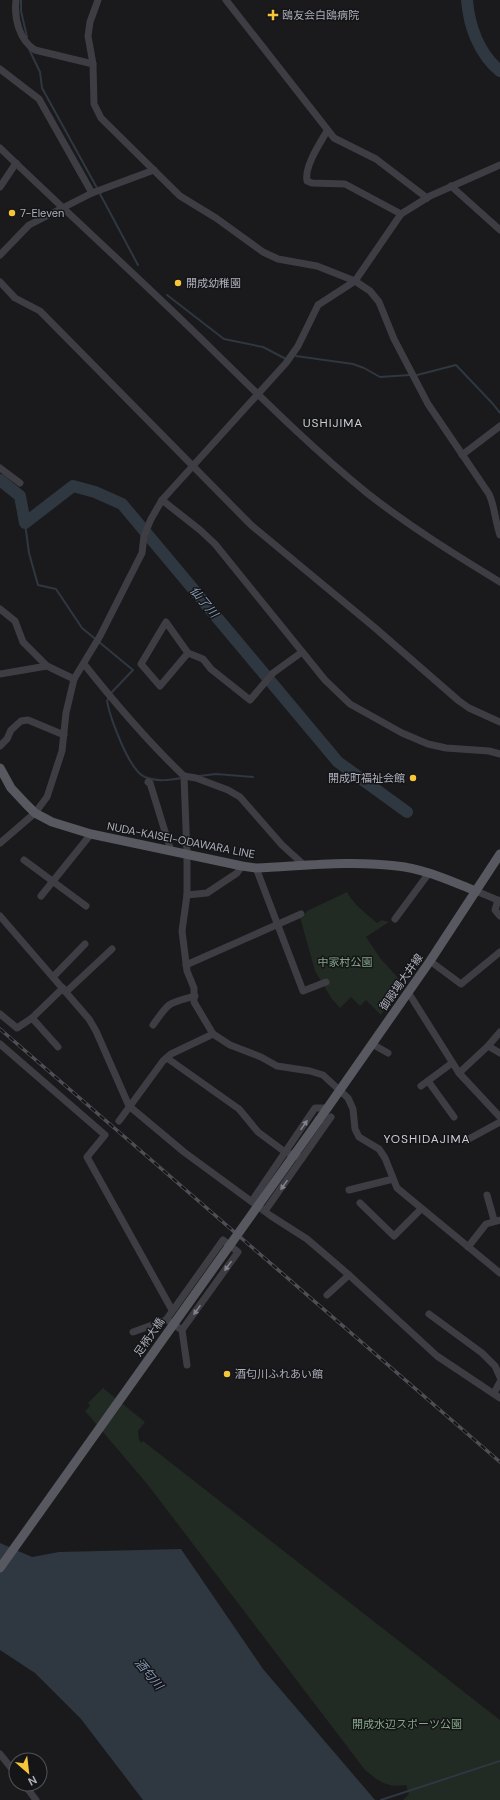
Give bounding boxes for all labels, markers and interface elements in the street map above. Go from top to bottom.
place label: 鴎友会白鴎病院 [282,8,359,22]
marker: 鴎友会白鴎病院 [267,9,279,21]
place label: 7-Eleven [20,206,64,220]
marker: 7-Eleven [7,208,17,218]
place label: 開成幼稚園 [186,276,241,290]
marker: 開成幼稚園 [173,278,183,288]
district label: USHIJIMA [303,415,363,431]
water label: 仙了川 [186,583,223,622]
place label: 開成町福祉会館 [328,771,405,785]
marker: 開成町福祉会館 [408,773,418,783]
street label: NUDA-KAISEI-ODAWARA LINE [106,819,256,861]
street label: 御殿場大井線 [376,951,426,1014]
park label: 中家村公園 [318,955,373,969]
one-way arrow [300,1120,308,1130]
district label: YOSHIDAJIMA [383,1131,471,1147]
one-way arrow [280,1179,288,1190]
one-way arrow [223,1261,232,1272]
one-way arrow [193,1305,201,1315]
street label: 足柄大橋 [131,1315,167,1359]
place label: 酒匂川ふれあい館 [235,1367,323,1381]
marker: 酒匂川ふれあい館 [222,1369,232,1379]
water label: 酒匂川 [131,1655,168,1694]
park label: 開成水辺スポーツ公園 [352,1717,462,1731]
north arrow [8,1752,48,1792]
text: N [26,1773,40,1789]

